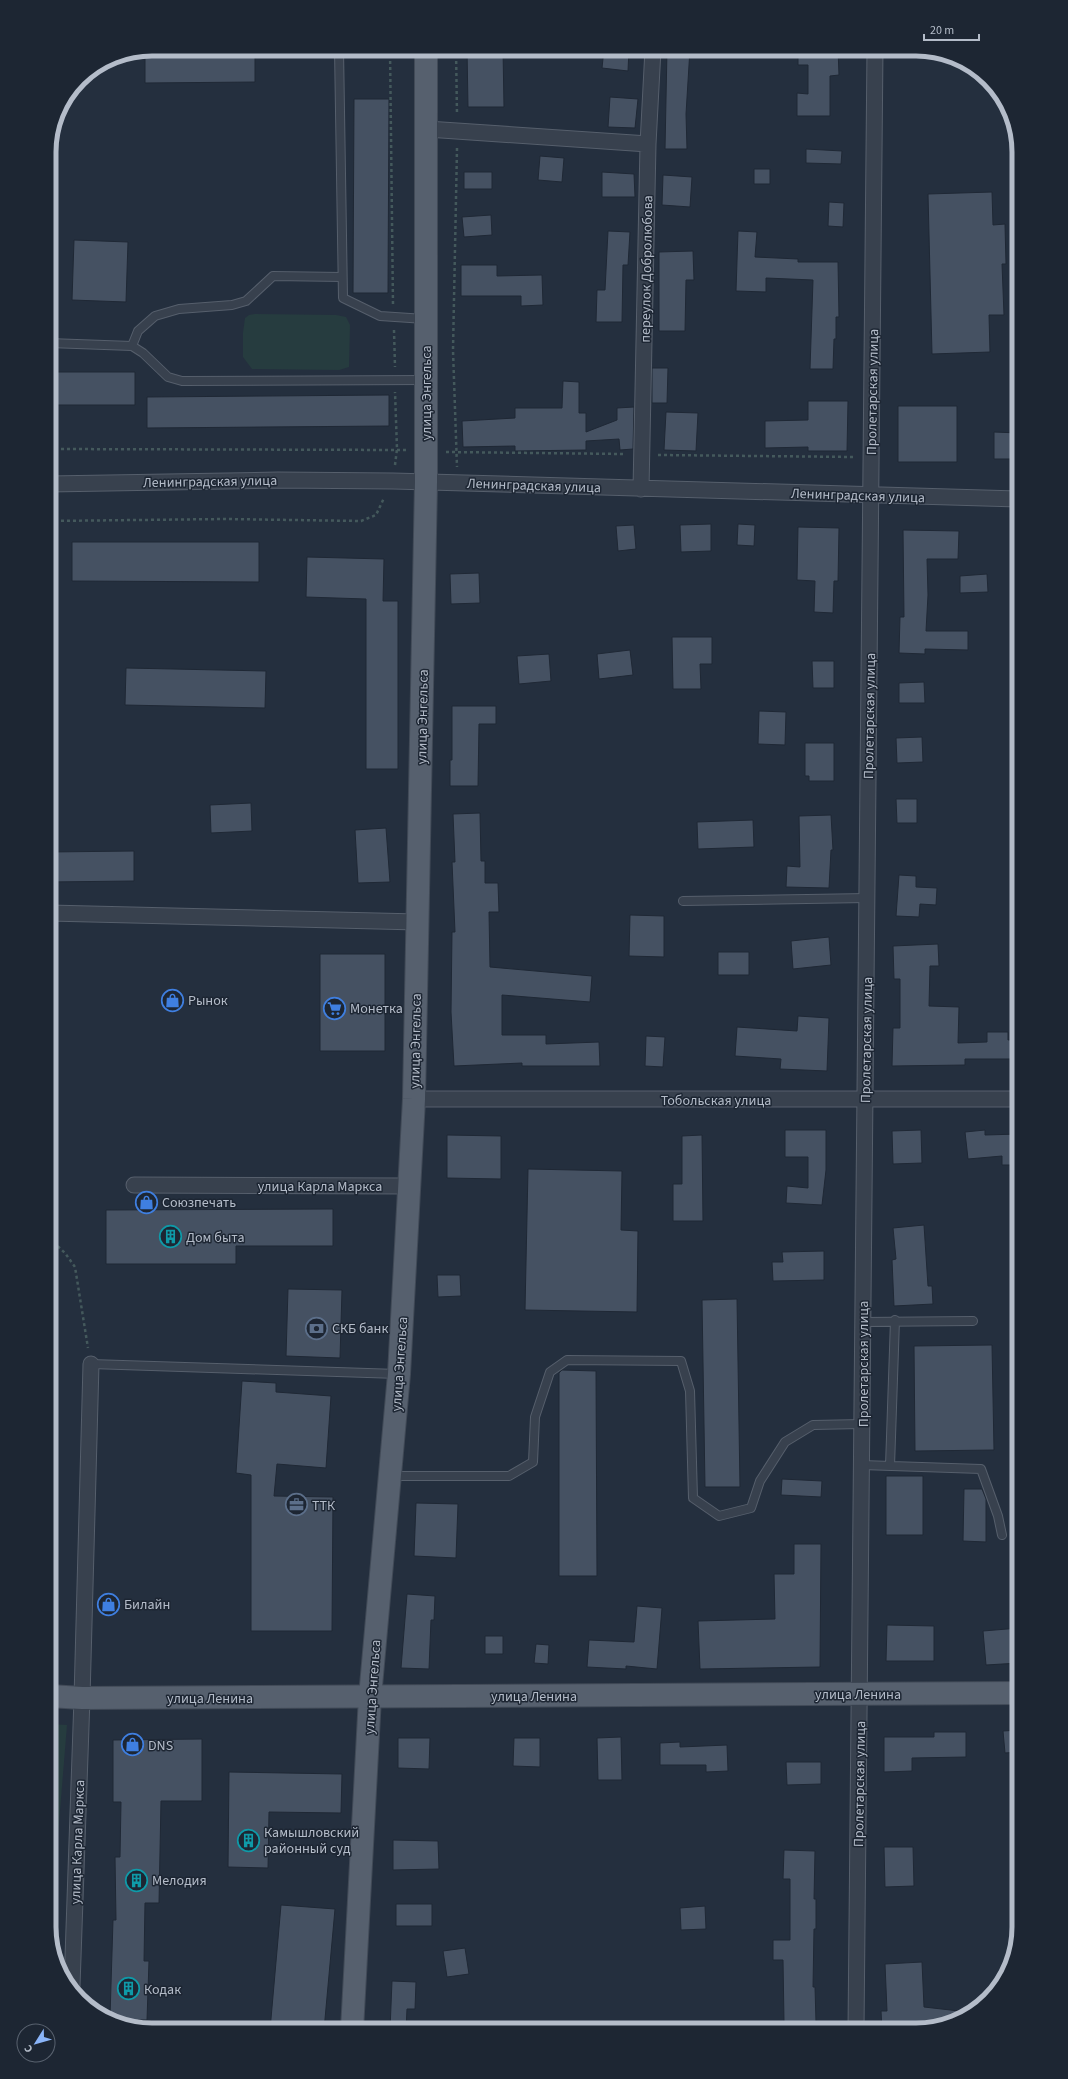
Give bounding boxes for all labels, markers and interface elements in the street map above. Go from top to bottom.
scale bar [924,16,979,42]
text: 20 m [930,22,954,39]
street label: переулок Добролюбова [636,195,658,343]
street label: Пролетарская улица [862,329,884,455]
street label: улица Энгельса [417,345,437,441]
street label: Ленинградская улица [143,471,277,493]
street label: Ленинградская улица [467,474,601,498]
street label: Ленинградская улица [791,484,925,508]
street label: Пролетарская улица [859,653,881,779]
street label: улица Энгельса [412,669,434,765]
street label: Пролетарская улица [856,977,878,1103]
shop icon: Рынок [159,987,185,1013]
place label: Рынок [188,991,228,1011]
street label: улица Энгельса [405,993,427,1089]
supermarket icon: Монетка [322,995,348,1021]
place label: Монетка [350,999,403,1019]
street label: Тобольская улица [661,1091,771,1111]
street label: улица Карла Маркса [258,1177,382,1197]
shop icon: Союзпечать [134,1189,160,1215]
place label: Союзпечать [162,1193,236,1213]
building icon: Дом быта [158,1224,184,1250]
place label: Дом быта [186,1228,245,1248]
street label: Пролетарская улица [854,1301,874,1427]
bank icon: СКБ банк [304,1315,330,1341]
street label: улица Энгельса [387,1316,413,1412]
place label: СКБ банк [332,1319,388,1339]
office icon: ТТК [283,1492,309,1518]
place label: ТТК [312,1496,336,1516]
shop icon: Билайн [96,1591,122,1617]
place label: Билайн [124,1595,170,1615]
street label: улица Энгельса [360,1639,386,1735]
street label: улица Ленина [815,1685,901,1705]
street label: улица Ленина [491,1687,577,1707]
street label: улица Ленина [167,1689,253,1709]
street label: Пролетарская улица [849,1721,871,1847]
shop icon: DNS [120,1732,146,1758]
place label: DNS [148,1736,173,1756]
street label: улица Карла Маркса [66,1779,90,1905]
place label: Камышловский районный суд [264,1823,359,1859]
building icon: Камышловский районный суд [235,1827,261,1853]
building icon: Мелодия [124,1867,150,1893]
place label: Мелодия [152,1871,207,1891]
building icon: Кодак [116,1976,142,2002]
place label: Кодак [144,1980,181,2000]
north arrow [16,2023,56,2063]
text: С [20,2041,36,2056]

